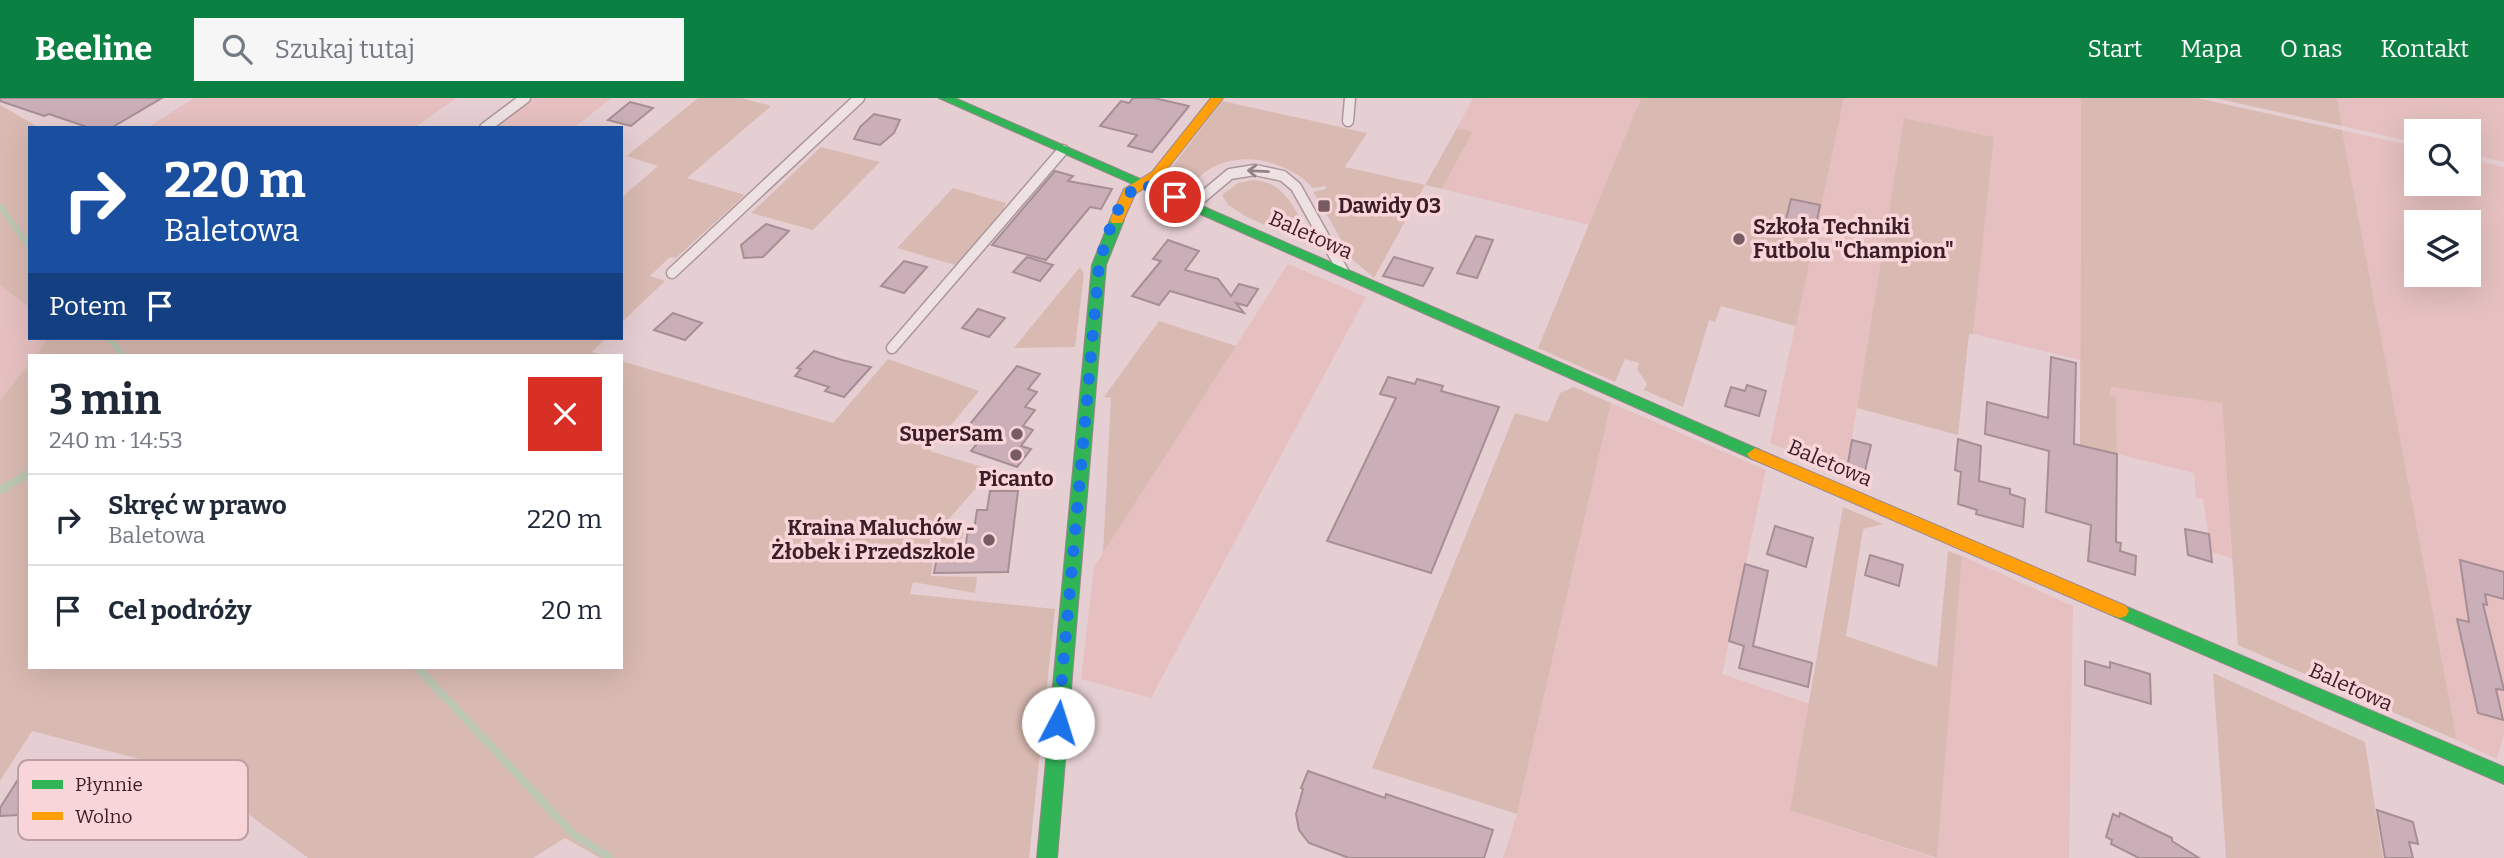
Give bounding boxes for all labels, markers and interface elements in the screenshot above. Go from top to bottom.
search box [194,18,684,81]
text: Beeline [35,29,152,69]
icon: search [218,30,256,68]
text: Szukaj tutaj [274,34,415,65]
text: Start [2088,35,2143,63]
text: Mapa [2181,35,2242,63]
text: O nas [2280,35,2343,63]
text: Kontakt [2381,35,2469,63]
map controls [2404,119,2481,287]
button: search [2404,119,2481,196]
text: 220 m [164,151,306,210]
icon: right [49,154,140,245]
one-way arrow [1247,164,1270,177]
pin [1145,167,1205,227]
icon: arrive [1156,178,1194,216]
place label: Dawidy 03 [1338,193,1441,219]
marker: Dawidy 03 [1316,198,1332,214]
street label: Baletowa [1265,205,1357,265]
button: layers [2404,210,2481,287]
text: Baletowa [164,211,300,249]
place label: Szkoła Techniki Futbolu "Champion" [1753,214,1954,264]
marker: Szkoła Techniki Futbolu "Champion" [1731,231,1747,247]
icon: arrive [141,287,179,325]
text: Potem [49,291,127,322]
text: 3 min [49,375,161,425]
button: close [528,377,602,451]
place label: SuperSam [899,421,1003,447]
text: 240 m · 14:53 [49,426,183,454]
marker: SuperSam [1009,426,1025,442]
street label: Baletowa [1784,434,1876,493]
marker: Picanto [1008,447,1024,463]
place label: Picanto [978,466,1054,492]
text: Skręć w prawo [108,490,287,521]
icon: right [49,501,87,539]
text: 220 m [527,504,602,535]
place label: Kraina Maluchów - Żłobek i Przedszkole [771,515,975,565]
text: Baletowa [108,521,205,549]
marker: Kraina Maluchów - Żłobek i Przedszkole [981,532,997,548]
icon: arrive [49,592,87,630]
text: Cel podróży [108,595,251,626]
text: 20 m [541,595,602,626]
street label: Baletowa [2305,657,2397,717]
position arrow [1021,686,1095,760]
legend [18,760,248,840]
text: Płynnie [75,773,143,796]
text: Wolno [75,805,132,828]

